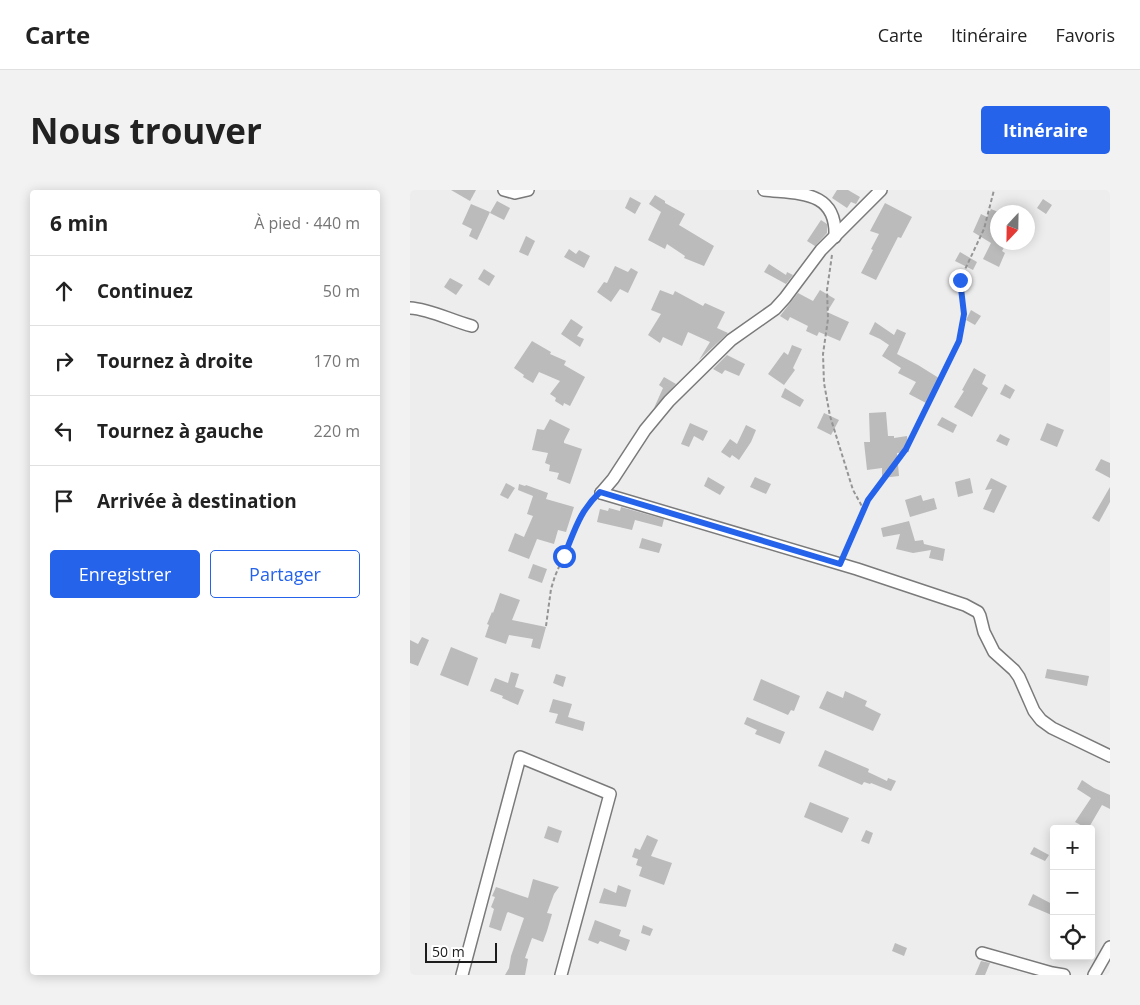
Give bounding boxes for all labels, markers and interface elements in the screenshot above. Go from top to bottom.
text: Carte [25,18,90,51]
text: Carte [878,23,923,47]
text: Itinéraire [951,23,1027,47]
text: Favoris [1055,23,1115,47]
button: Itinéraire [981,106,1110,154]
text: Nous trouver [30,107,262,154]
north arrow [990,205,1035,250]
text: 6 min [50,209,108,237]
text: À pied · 440 m [254,212,360,234]
route end [949,269,972,292]
icon: ahead [50,277,78,305]
text: Continuez [97,278,193,304]
text: 50 m [323,280,360,302]
icon: right [50,347,78,375]
text: Tournez à droite [97,348,253,374]
text: 170 m [314,350,360,372]
icon: left [50,417,78,445]
text: Tournez à gauche [97,418,263,444]
text: 220 m [314,420,360,442]
icon: arrive [50,487,78,515]
text: Arrivée à destination [97,488,297,514]
route start [553,545,576,568]
button: Enregistrer [50,550,200,598]
button: Partager [210,550,360,598]
map controls [1050,825,1095,960]
button: + [1050,825,1095,870]
button: − [1050,870,1095,915]
button: locate [1050,915,1095,960]
scale bar [425,940,498,963]
text: 50 m [432,942,465,961]

